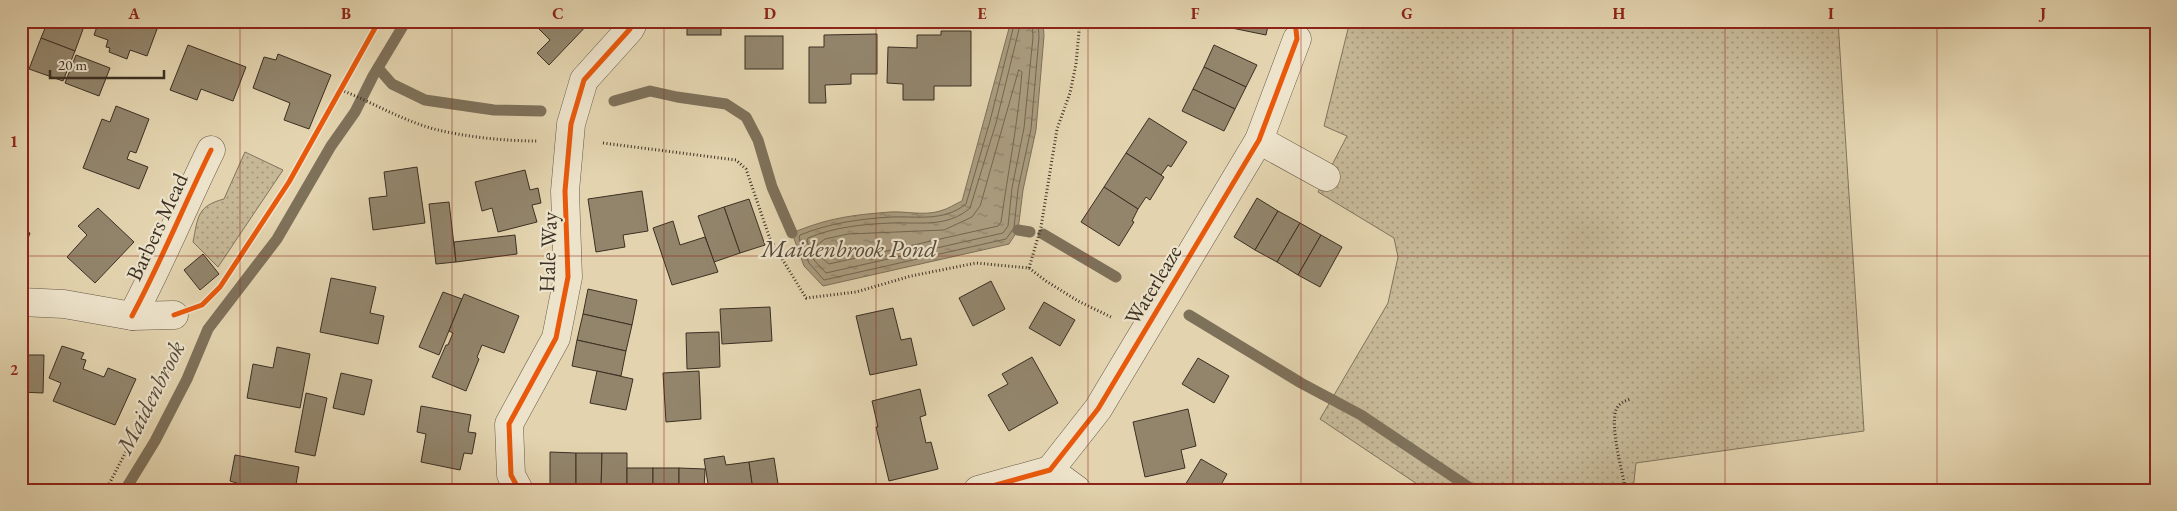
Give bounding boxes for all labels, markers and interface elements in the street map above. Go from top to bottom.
text: A [127,3,140,24]
text: B [341,3,351,24]
text: C [552,3,564,24]
text: D [764,3,776,24]
text: E [977,3,987,24]
text: F [1191,3,1200,24]
text: G [1401,3,1413,24]
text: H [1613,3,1626,24]
text: I [1828,3,1834,24]
text: J [2038,3,2046,24]
scale bar [50,48,164,80]
text: 20 m [58,55,87,74]
text: 1 [10,131,18,152]
street label: Barbers Mead [119,168,195,286]
street label: Hale Way [532,211,564,293]
water label: Maidenbrook Pond [759,233,937,264]
street label: Waterleaze [1118,239,1188,330]
water label: Maidenbrook [107,335,192,461]
text: 2 [10,359,19,380]

